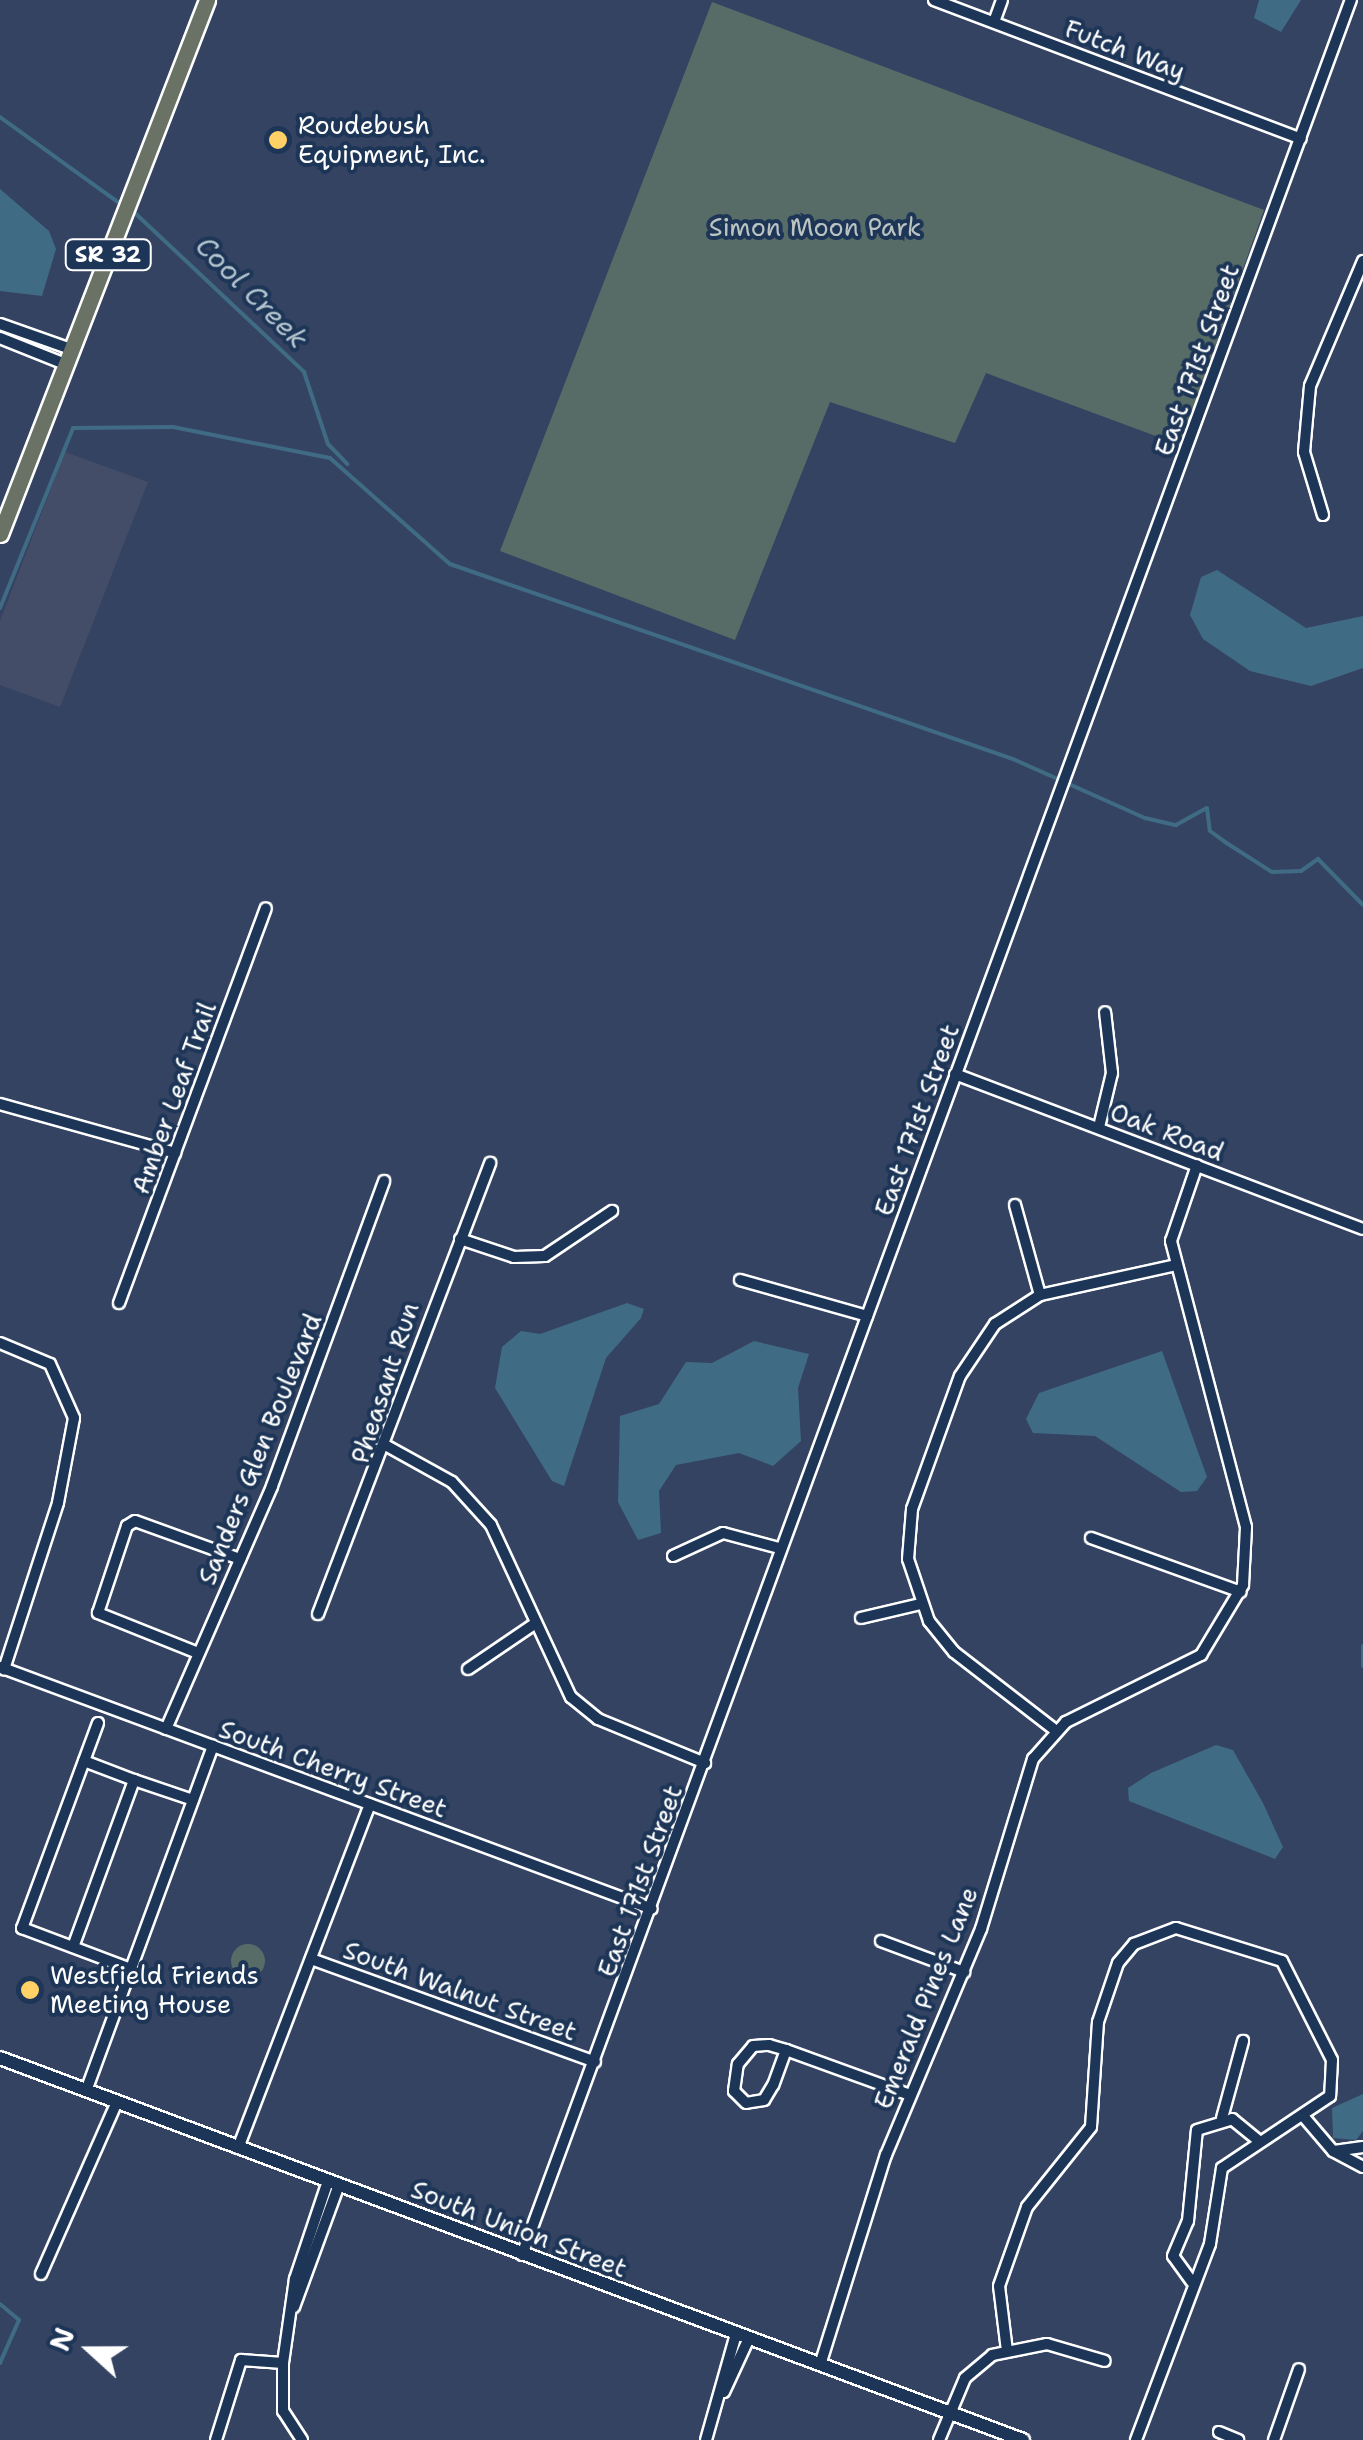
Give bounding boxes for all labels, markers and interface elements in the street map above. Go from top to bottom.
street label: Futch Way [1061,13,1189,87]
place label: Roudebush Equipment, Inc. [298,111,485,170]
marker: Roudebush Equipment, Inc. [267,129,289,151]
park label: Simon Moon Park [709,212,921,242]
water label: Cool Creek [189,229,315,355]
road number: SR 32 [63,238,153,272]
street label: East 171st Street [1148,260,1246,460]
street label: Amber Leaf Trail [125,998,223,1198]
street label: East 171st Street [868,1020,966,1220]
street label: Oak Road [1106,1097,1228,1167]
street label: Pheasant Run [345,1299,425,1467]
street label: Sanders Glen Boulevard [192,1309,328,1589]
street label: South Cherry Street [215,1714,451,1824]
street label: East 171st Street [591,1781,689,1981]
street label: Emerald Pines Lane [868,1883,984,2113]
street label: South Walnut Street [339,1935,581,2047]
place label: Westfield Friends Meeting House [50,1961,259,2020]
marker: Westfield Friends Meeting House [19,1979,41,2001]
street label: South Union Street [407,2174,631,2284]
north arrow [40,2300,140,2400]
text: N [40,2322,84,2356]

